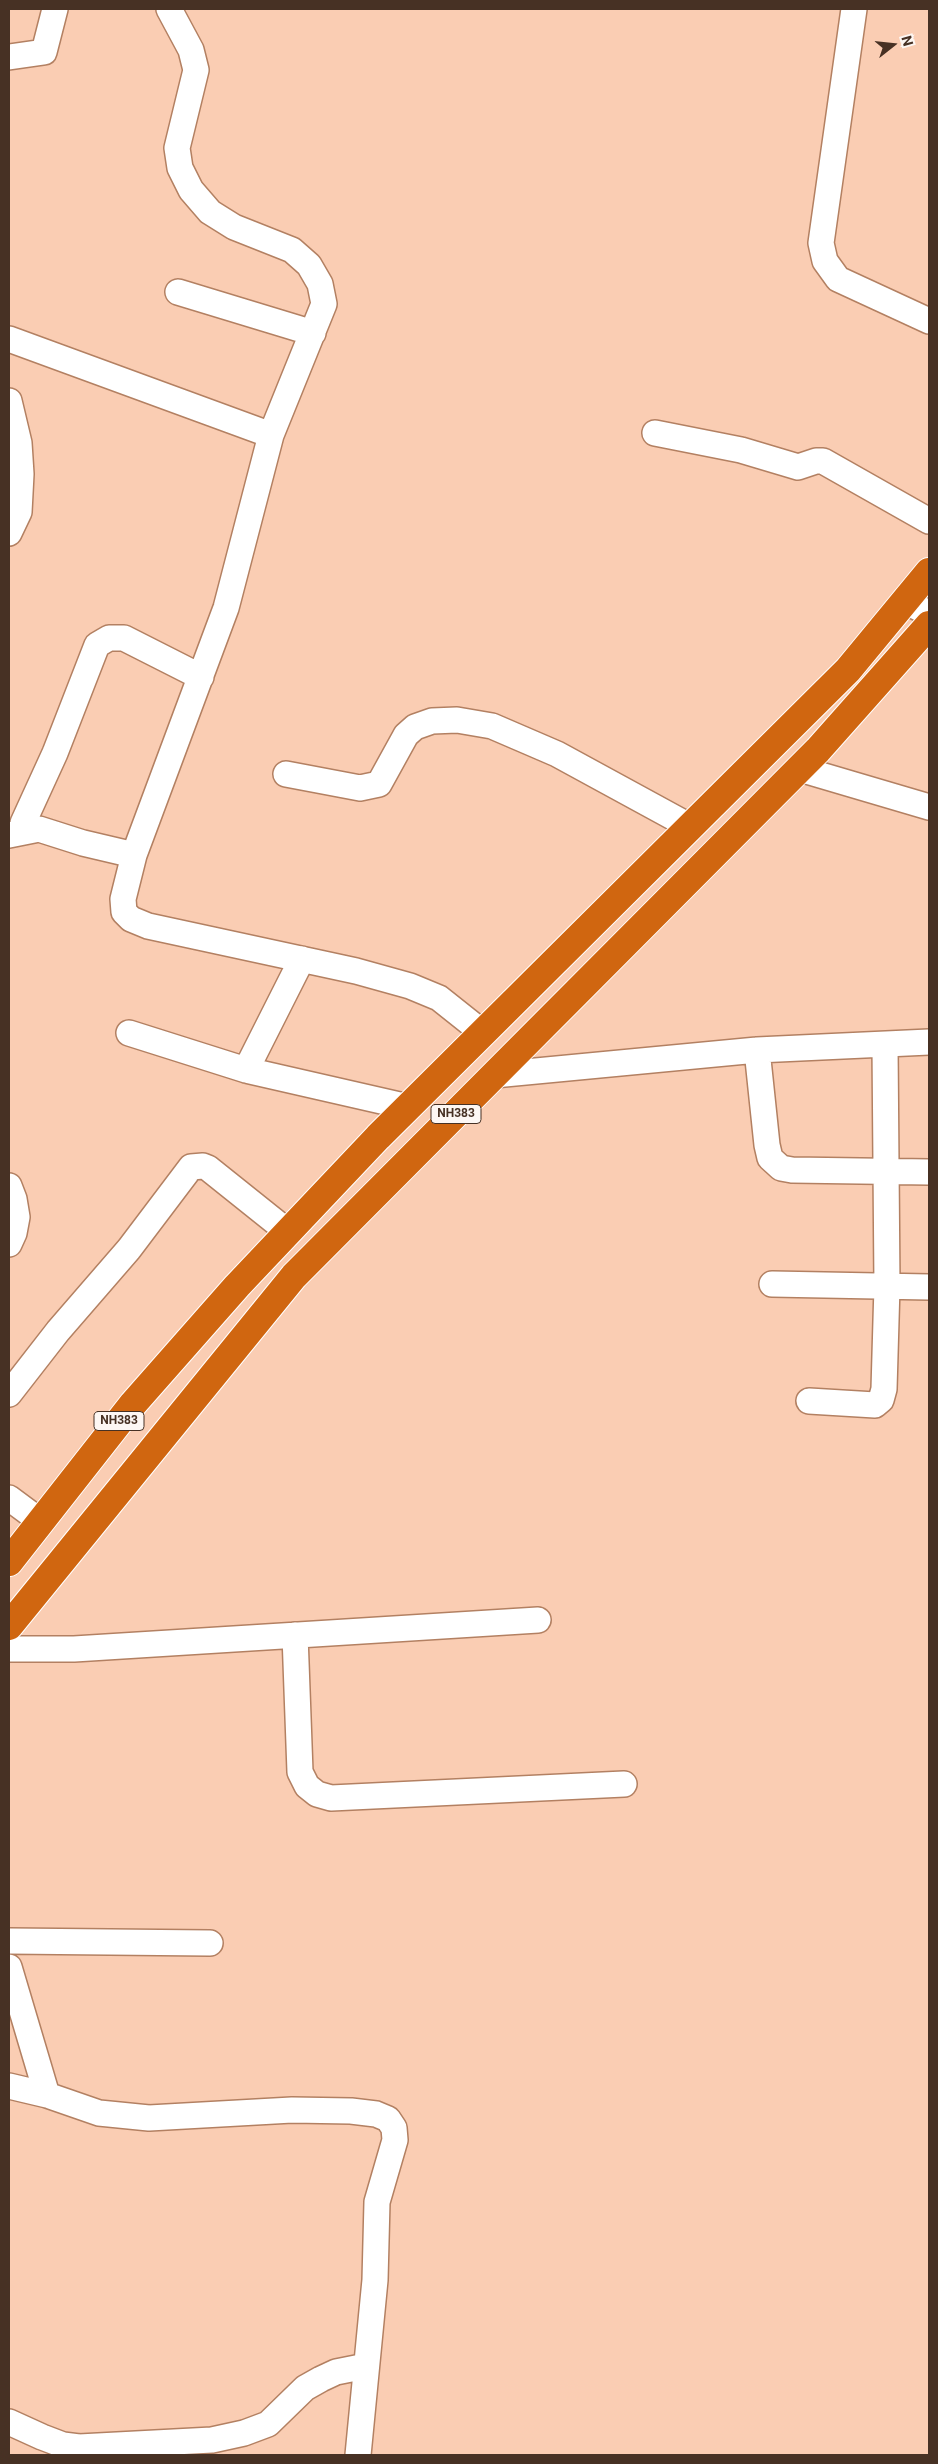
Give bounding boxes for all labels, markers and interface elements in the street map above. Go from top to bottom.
north arrow [868,20,918,70]
text: N [898,34,916,48]
road number: NH383 [431,1104,481,1124]
road number: NH383 [94,1412,144,1430]

